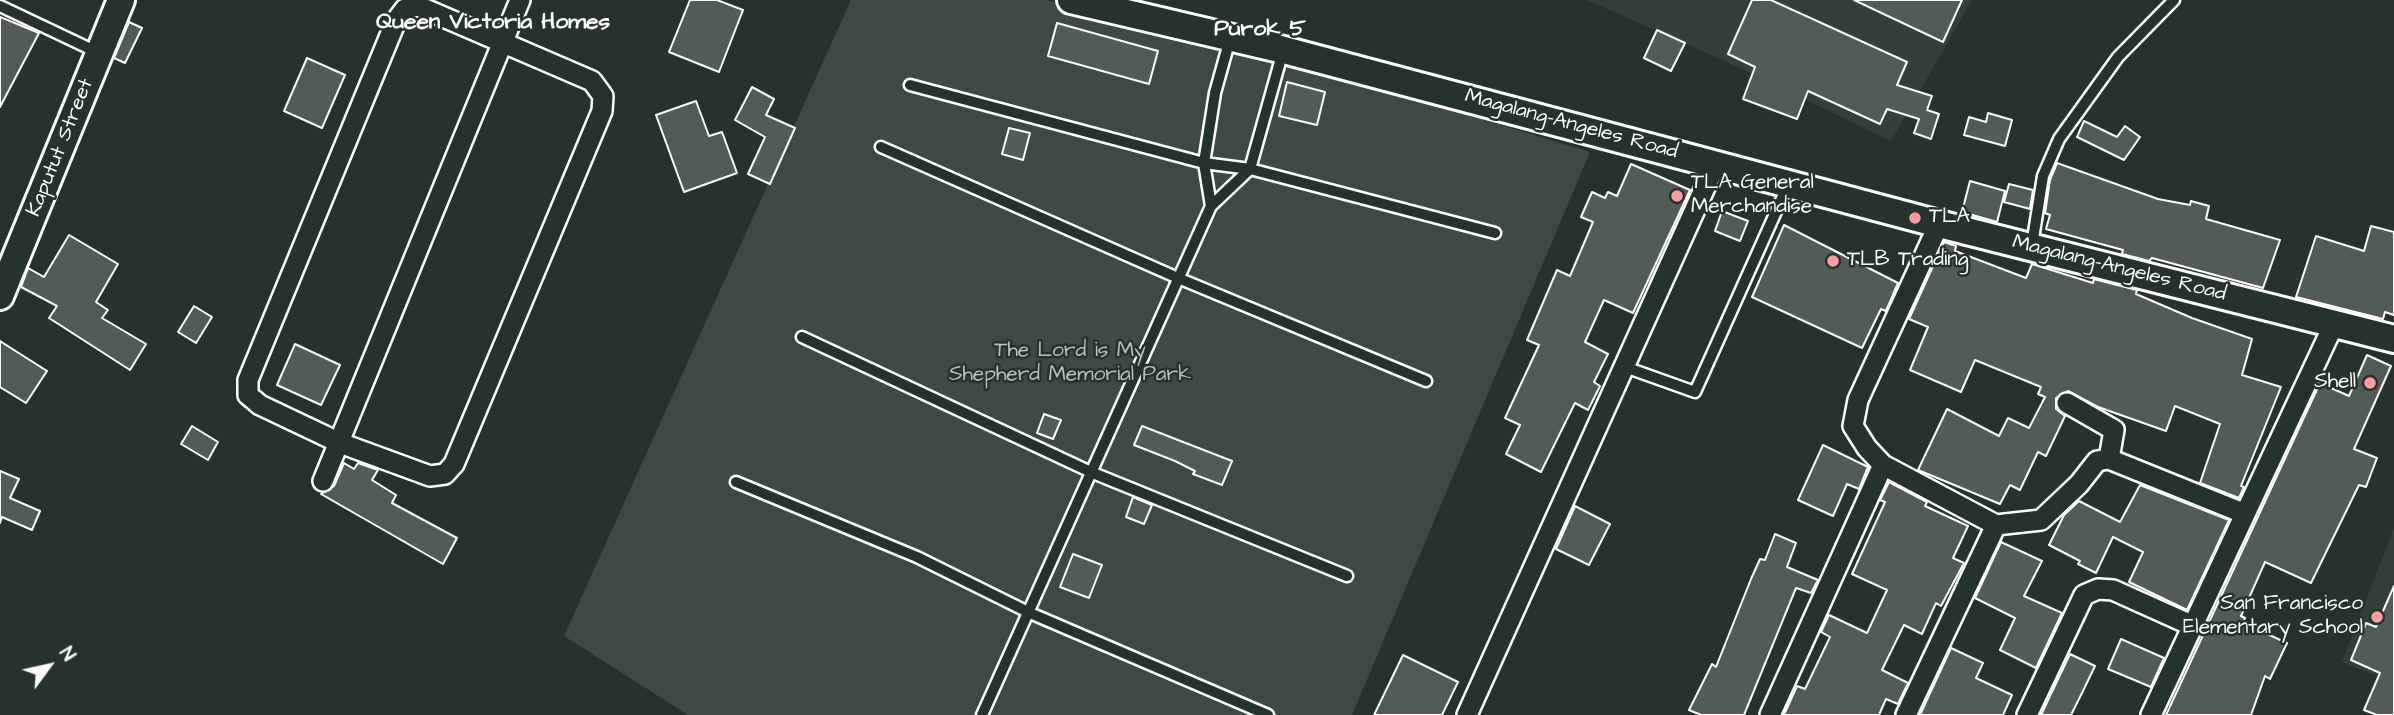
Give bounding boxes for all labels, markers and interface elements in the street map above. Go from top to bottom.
district label: Queen Victoria Homes [376,9,610,37]
district label: Purok 5 [1214,16,1306,44]
street label: Kaputut Street [22,75,100,221]
street label: Magalang-Angeles Road [1462,84,1680,166]
place label: TLA General Merchandise [1691,171,1814,221]
marker: TLA General Merchandise [1669,188,1685,204]
place label: TLA [1929,205,1970,231]
marker: TLA [1907,210,1923,226]
street label: Magalang-Angeles Road [2010,230,2228,308]
place label: TLB Trading [1847,248,1969,274]
marker: TLB Trading [1825,253,1841,269]
park label: The Lord is My Shepherd Memorial Park [949,339,1191,389]
place label: Shell [2314,370,2356,396]
marker: Shell [2362,375,2378,391]
place label: San Francisco Elementary School [2183,592,2363,642]
marker: San Francisco Elementary School [2369,609,2385,625]
north arrow [14,631,84,701]
text: N [52,642,82,667]

